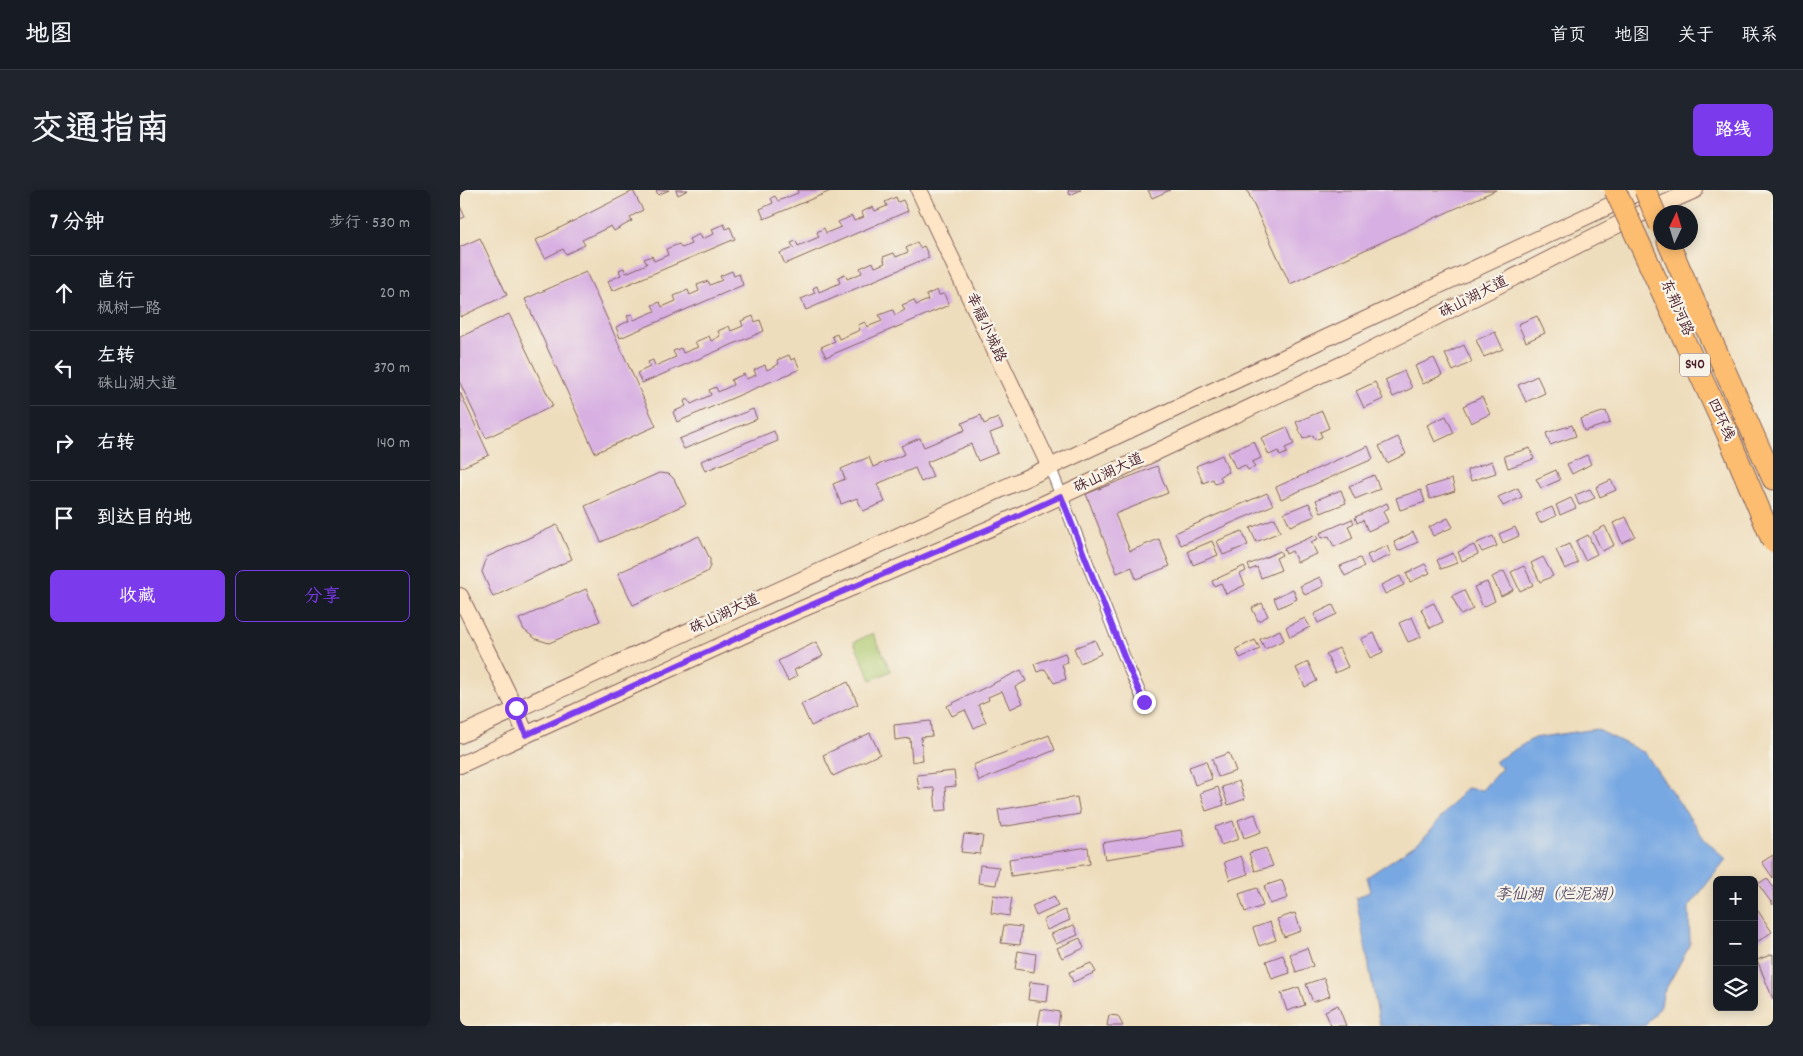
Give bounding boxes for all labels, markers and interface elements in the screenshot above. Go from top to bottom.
text: 地图 [25,19,73,53]
text: 首页 [1550,24,1586,49]
text: 地图 [1614,24,1650,49]
text: 关于 [1678,24,1714,49]
text: 联系 [1742,24,1778,49]
button: 路线 [1693,104,1773,156]
text: 交通指南 [30,107,170,157]
north arrow [1653,205,1698,250]
text: 7 分钟 [50,209,105,239]
text: 步行 · 530 m [329,212,410,235]
text: 直行 [97,269,135,296]
street label: 硃山湖大道 [1436,271,1512,325]
street label: 东荆河路 [1654,276,1698,340]
icon: ahead [50,279,78,307]
text: 20 m [380,282,410,305]
street label: 幸福小城路 [959,289,1011,367]
text: 枫树一路 [97,298,161,321]
text: 左转 [97,344,135,371]
icon: left [50,354,78,382]
road number: S40 [1680,354,1710,376]
text: 370 m [373,357,410,380]
text: 硃山湖大道 [97,373,177,396]
street label: 四环线 [1701,395,1739,445]
icon: right [50,429,78,457]
text: 右转 [97,431,135,458]
text: 140 m [376,432,410,455]
street label: 硃山湖大道 [1070,448,1148,500]
icon: arrive [50,504,78,532]
text: 到达目的地 [97,506,192,533]
button: 收藏 [50,570,225,622]
button: 分享 [235,570,410,622]
street label: 硃山湖大道 [686,589,764,641]
route end [1133,691,1156,714]
route start [505,697,528,720]
map controls [1713,876,1758,1011]
button: + [1713,876,1758,921]
water label: 李仙湖（烂泥湖） [1495,884,1623,907]
button: − [1713,921,1758,966]
button: layers [1713,966,1758,1011]

